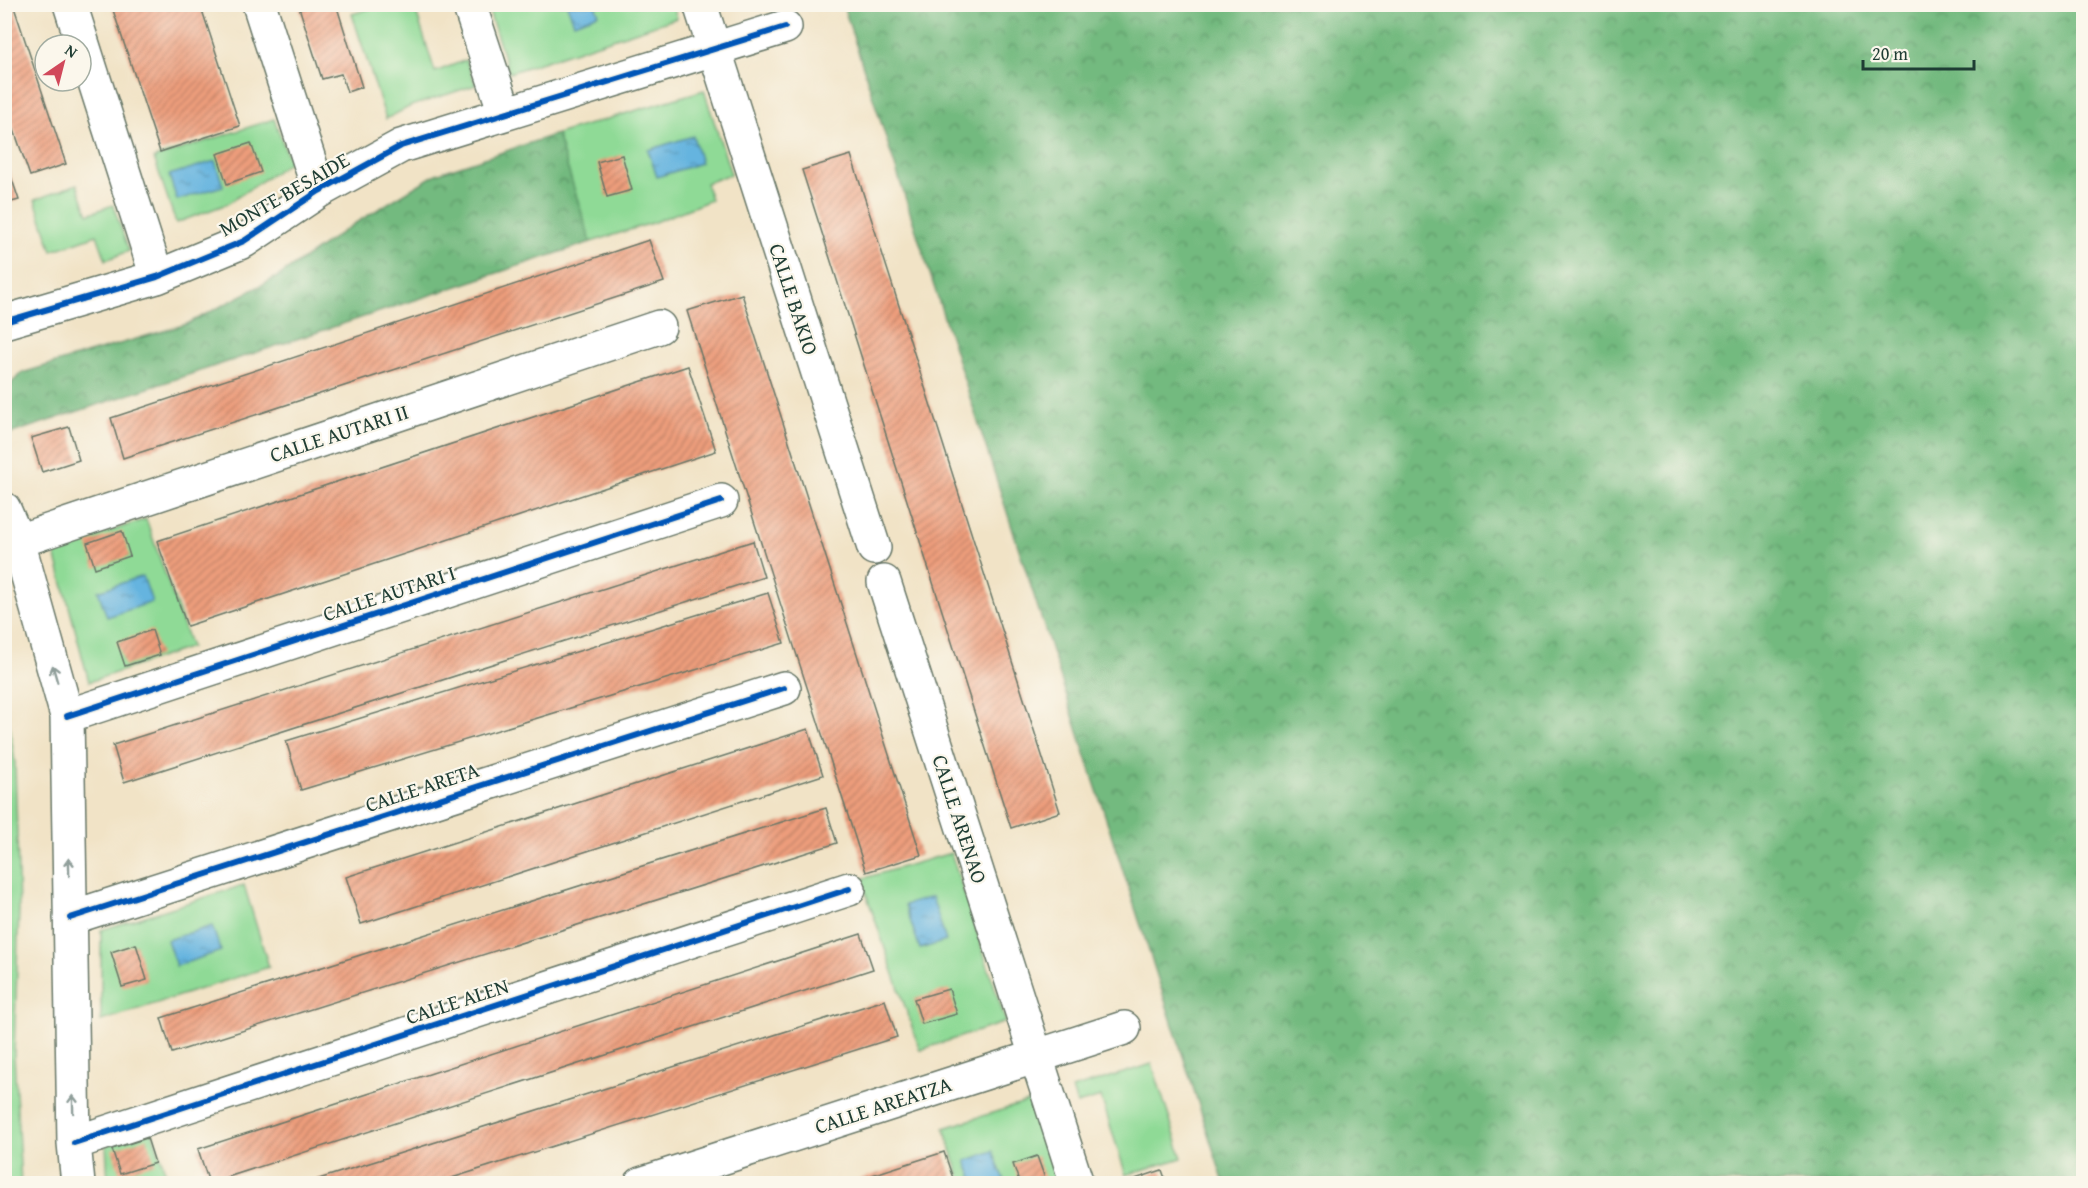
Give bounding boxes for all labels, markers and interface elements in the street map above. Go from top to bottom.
north arrow [33,33,93,93]
scale bar [1863,33,1974,71]
text: N [60,38,83,64]
text: 20 m [1872,40,1908,67]
street label: MONTE BESAIDE [213,144,355,244]
street label: CALLE BAKIO [761,239,827,359]
street label: CALLE AUTARI II [266,396,412,470]
street label: CALLE AUTARI I [319,557,459,629]
one-way arrow [49,665,60,684]
street label: CALLE ARENAO [925,751,995,887]
street label: CALLE ARETA [361,754,483,820]
one-way arrow [64,858,75,878]
street label: CALLE ALEN [402,970,513,1032]
street label: CALLE AREATZA [811,1068,956,1142]
one-way arrow [68,1095,79,1115]

